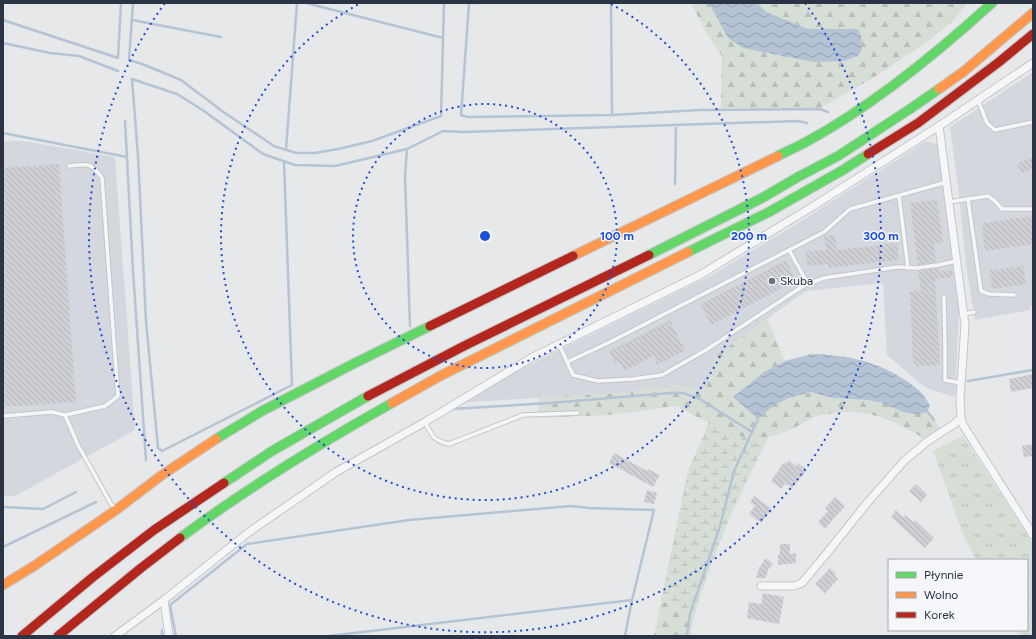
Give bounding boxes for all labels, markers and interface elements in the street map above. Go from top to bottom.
centre of rings [478,229,492,243]
text: 100 m [600,229,634,243]
text: 200 m [731,229,767,243]
text: 300 m [863,229,899,243]
place label: Skuba [780,274,813,288]
marker: Skuba [767,276,777,286]
legend [888,559,1028,631]
text: Płynnie [924,568,964,582]
text: Wolno [924,588,958,602]
text: Korek [924,608,955,622]

